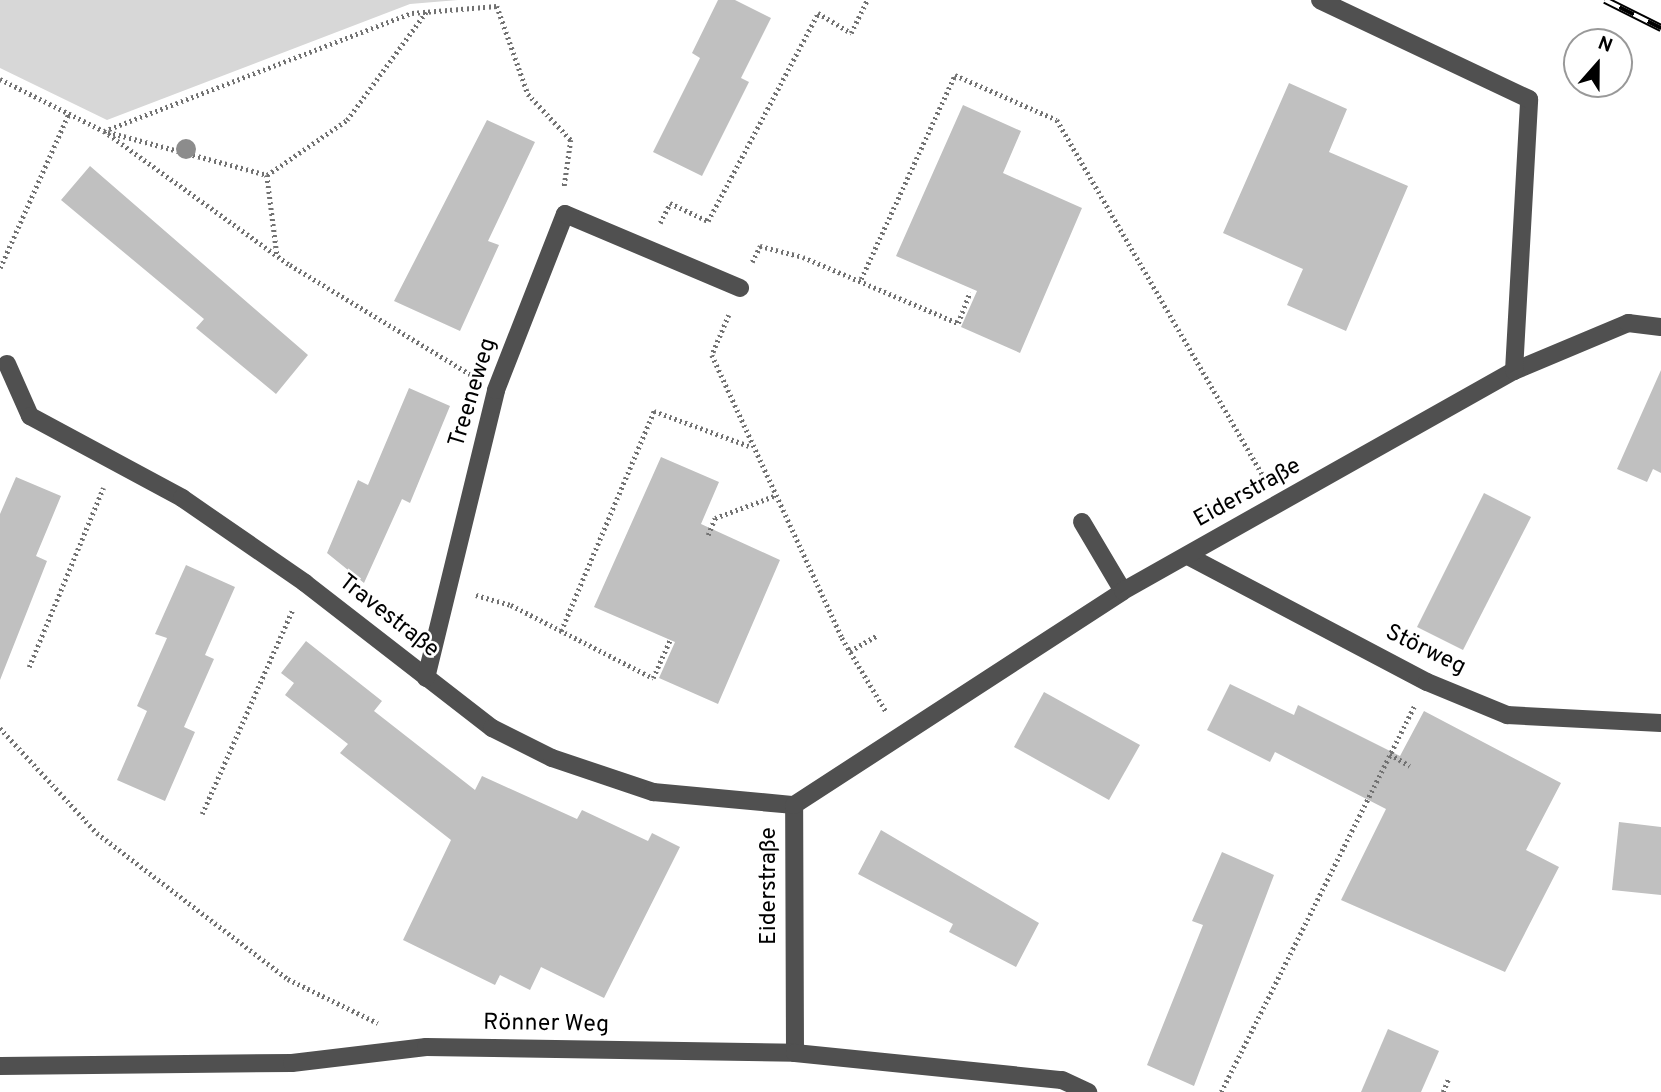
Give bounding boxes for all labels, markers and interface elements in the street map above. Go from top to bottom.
north arrow [1563,28,1633,98]
text: N [1594,32,1615,59]
street label: Treeneweg [444,335,504,451]
street label: Eiderstraße [1190,453,1306,535]
street label: Travestraße [332,569,444,665]
street label: Störweg [1380,620,1470,682]
street label: Eiderstraße [756,827,784,945]
street label: Rönner Weg [483,1010,609,1040]

